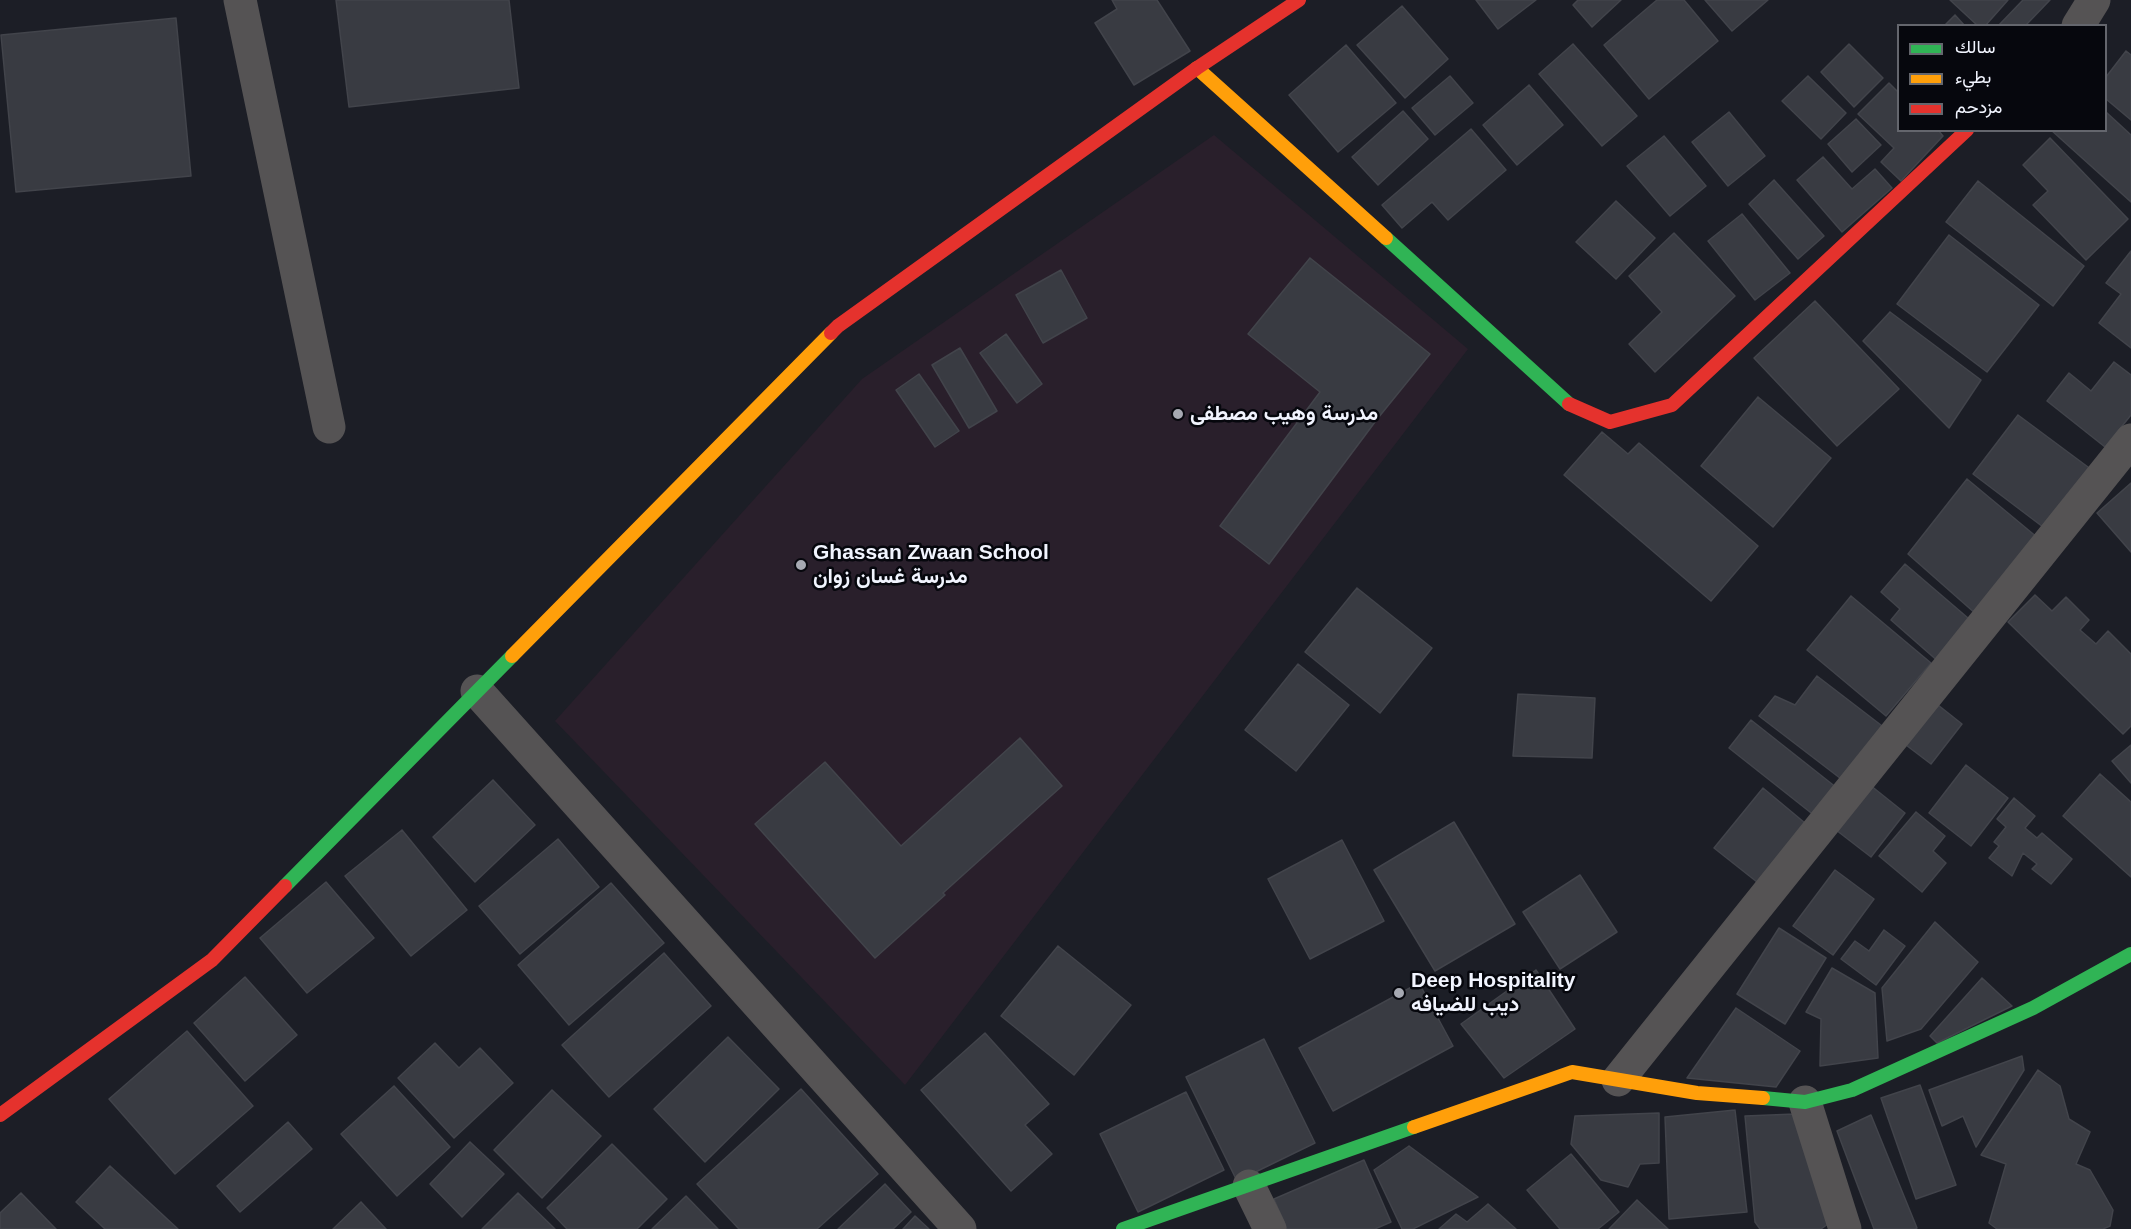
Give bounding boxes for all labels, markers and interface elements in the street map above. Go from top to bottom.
legend [1897,24,2107,132]
text: سالك [1955,37,1995,57]
text: بطيء [1955,67,1991,87]
text: مزدحم [1955,97,2002,117]
place label: مدرسة وهيب مصطفى [1190,401,1378,427]
marker: مدرسة وهيب مصطفى [1171,407,1185,421]
place label: Ghassan Zwaan School مدرسة غسان زوان [813,540,1049,590]
marker: Ghassan Zwaan School مدرسة غسان زوان [794,558,808,572]
place label: Deep Hospitality ديب للضيافه [1411,968,1576,1018]
marker: Deep Hospitality ديب للضيافه [1392,986,1406,1000]

